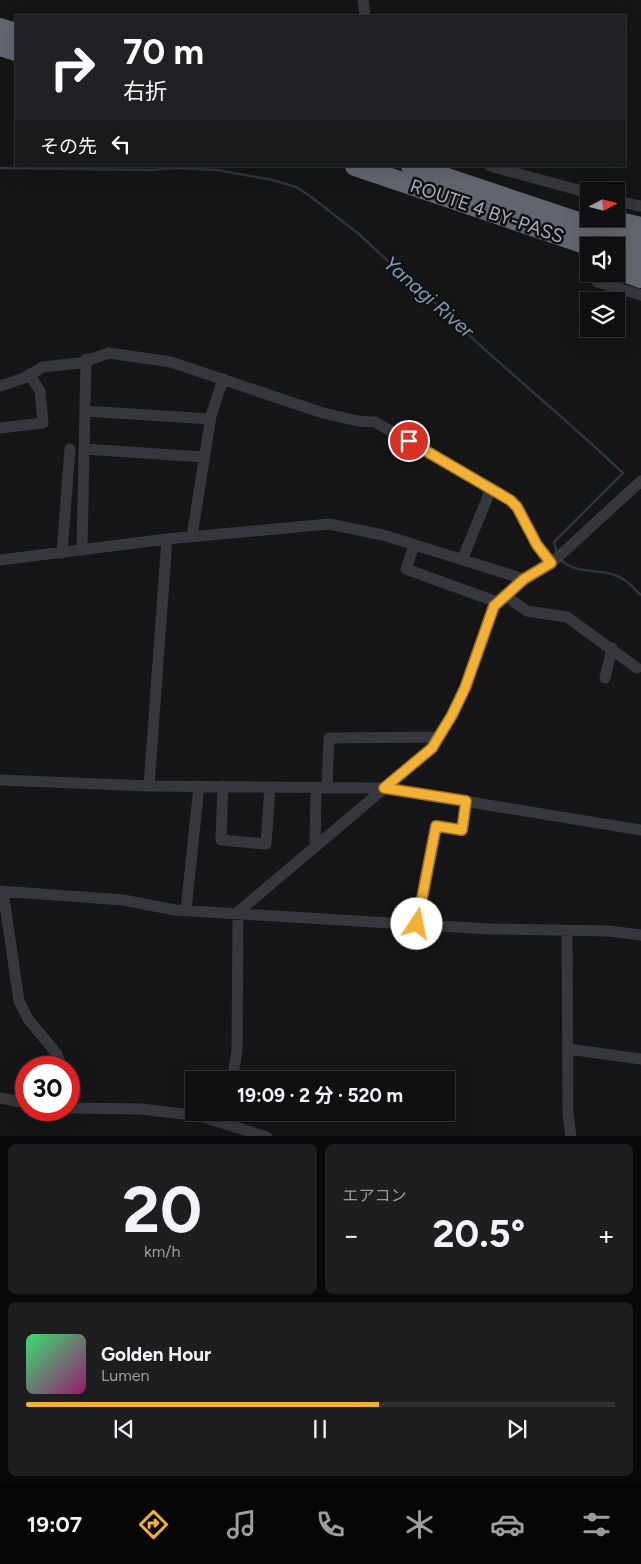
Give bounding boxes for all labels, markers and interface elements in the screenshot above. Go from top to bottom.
text: 70 m [123,31,204,73]
icon: right [40,35,105,100]
text: 右折 [123,78,167,105]
icon: left [107,130,135,158]
text: その先 [40,135,97,158]
street label: ROUTE 4 BY-PASS [407,174,567,248]
north arrow [580,182,625,228]
map controls [580,182,625,337]
button: sound [580,237,625,282]
water label: Yanagi River [379,251,480,344]
button: layers [580,292,625,337]
pin [388,420,430,462]
icon: arrive [395,427,423,455]
position arrow [390,897,442,949]
speed limit sign: 30 [15,1056,80,1121]
text: 19:09 · 2 分 · 520 m [237,1084,403,1107]
text: 20 [122,1170,202,1248]
text: エアコン [343,1186,407,1205]
text: 20.5° [433,1211,525,1257]
text: − [343,1218,360,1252]
text: + [598,1218,615,1252]
text: km/h [144,1242,181,1261]
text: Golden Hour [101,1343,211,1366]
text: Lumen [101,1366,150,1385]
icon: previous [110,1415,138,1443]
icon: pause [306,1415,334,1443]
icon: next [503,1415,531,1443]
icon: directions [136,1507,171,1542]
icon: music [224,1507,259,1542]
icon: phone [313,1507,348,1542]
icon: climate [402,1507,437,1542]
icon: car [490,1507,525,1542]
icon: filters [579,1507,614,1542]
text: 19:07 [27,1511,82,1538]

